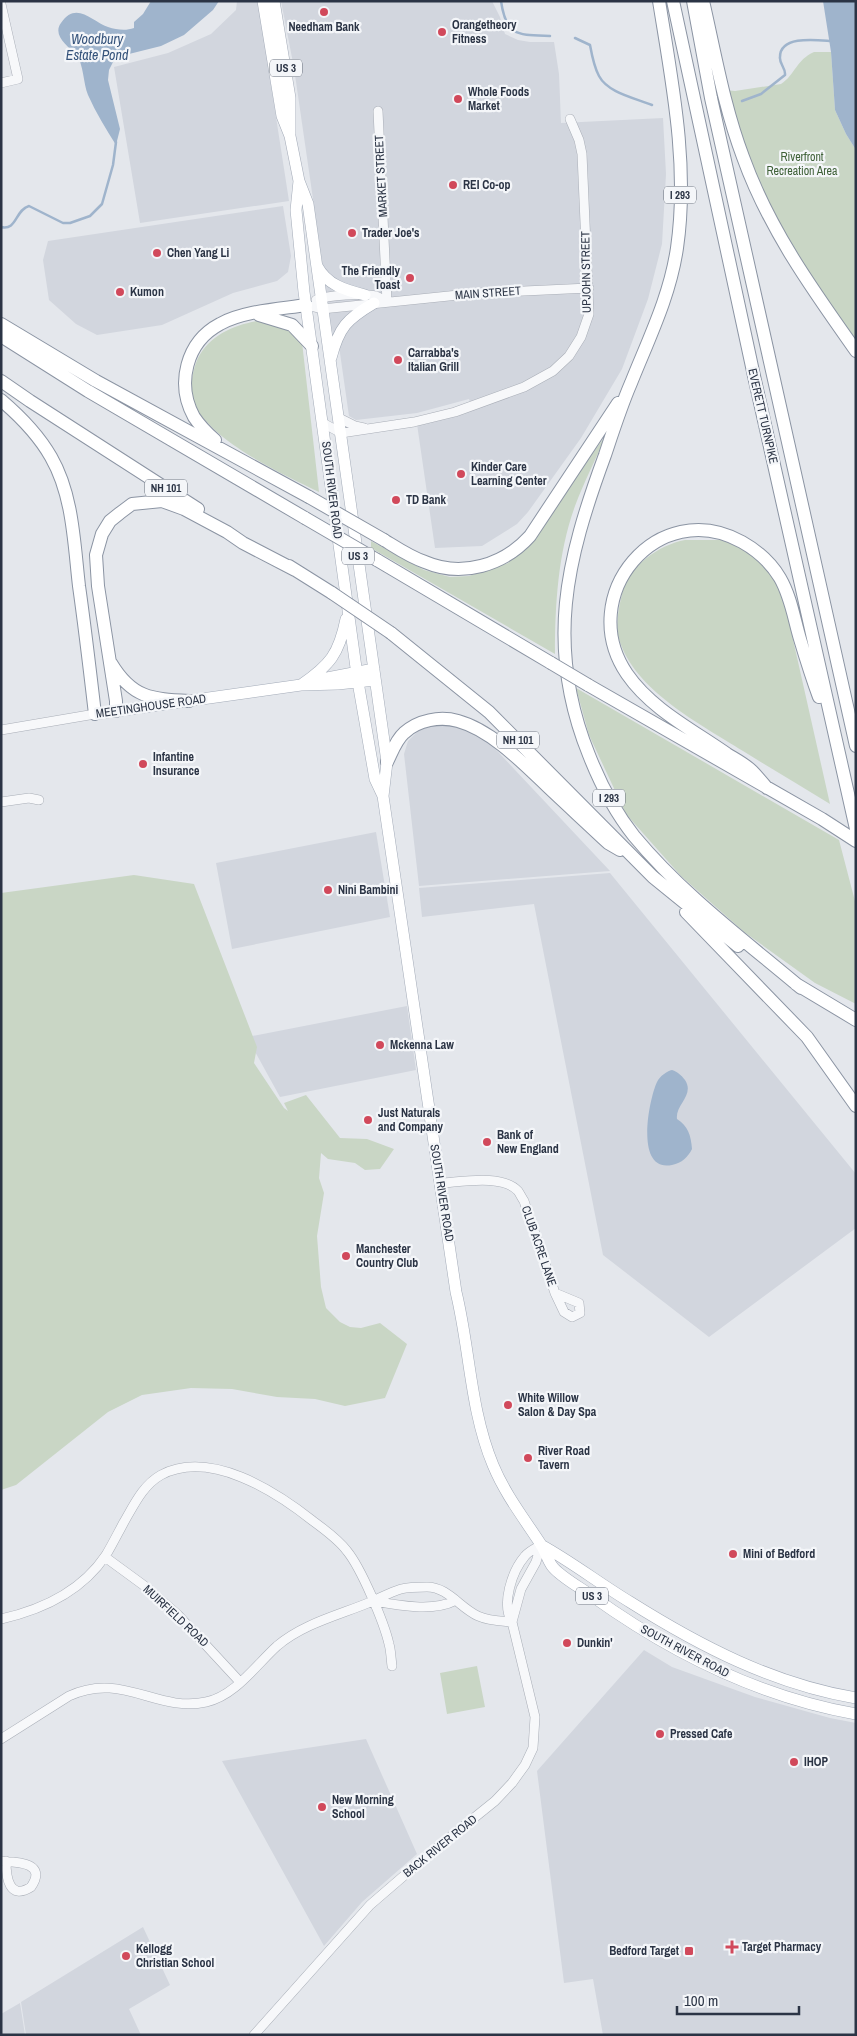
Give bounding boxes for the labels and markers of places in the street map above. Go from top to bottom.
marker: Needham Bank [318,6,330,18]
place label: Orangetheory Fitness [452,17,517,47]
place label: Needham Bank [288,19,360,35]
marker: Orangetheory Fitness [436,26,448,38]
place label: Whole Foods Market [468,84,530,114]
marker: Whole Foods Market [452,93,464,105]
place label: REI Co-op [463,177,511,193]
marker: REI Co-op [447,179,459,191]
place label: Trader Joe's [362,225,420,241]
marker: Trader Joe's [346,227,358,239]
place label: Chen Yang Li [167,245,229,261]
marker: Chen Yang Li [151,247,163,259]
place label: The Friendly Toast [341,263,401,293]
marker: The Friendly Toast [404,272,416,284]
place label: Kumon [130,284,164,300]
marker: Kumon [114,286,126,298]
place label: Carrabba's Italian Grill [408,345,460,375]
marker: Carrabba's Italian Grill [392,354,404,366]
place label: Kinder Care Learning Center [471,459,547,489]
marker: Kinder Care Learning Center [455,468,467,480]
place label: TD Bank [406,492,446,508]
marker: TD Bank [390,494,402,506]
place label: Infantine Insurance [153,749,200,779]
marker: Infantine Insurance [137,758,149,770]
place label: Nini Bambini [338,882,398,898]
marker: Nini Bambini [322,884,334,896]
place label: Mckenna Law [390,1037,454,1053]
marker: Mckenna Law [374,1039,386,1051]
place label: Just Naturals and Company [378,1105,444,1135]
marker: Just Naturals and Company [362,1114,374,1126]
place label: Bank of New England [497,1127,559,1157]
marker: Bank of New England [481,1136,493,1148]
place label: Manchester Country Club [356,1241,418,1271]
marker: Manchester Country Club [340,1250,352,1262]
place label: White Willow Salon & Day Spa [518,1390,597,1420]
marker: White Willow Salon & Day Spa [502,1399,514,1411]
place label: River Road Tavern [538,1443,590,1473]
marker: River Road Tavern [522,1452,534,1464]
place label: Mini of Bedford [743,1546,815,1562]
marker: Mini of Bedford [727,1548,739,1560]
place label: Dunkin' [577,1635,613,1651]
marker: Dunkin' [561,1637,573,1649]
place label: Pressed Cafe [670,1726,733,1742]
marker: Pressed Cafe [654,1728,666,1740]
place label: IHOP [804,1754,828,1770]
marker: IHOP [788,1756,800,1768]
place label: New Morning School [332,1792,394,1822]
marker: New Morning School [316,1801,328,1813]
place label: Target Pharmacy [742,1939,822,1955]
place label: Kellogg Christian School [136,1941,214,1971]
marker: Target Pharmacy [726,1941,738,1953]
place label: Bedford Target [609,1943,680,1959]
marker: Bedford Target [683,1945,695,1957]
marker: Kellogg Christian School [120,1950,132,1962]

